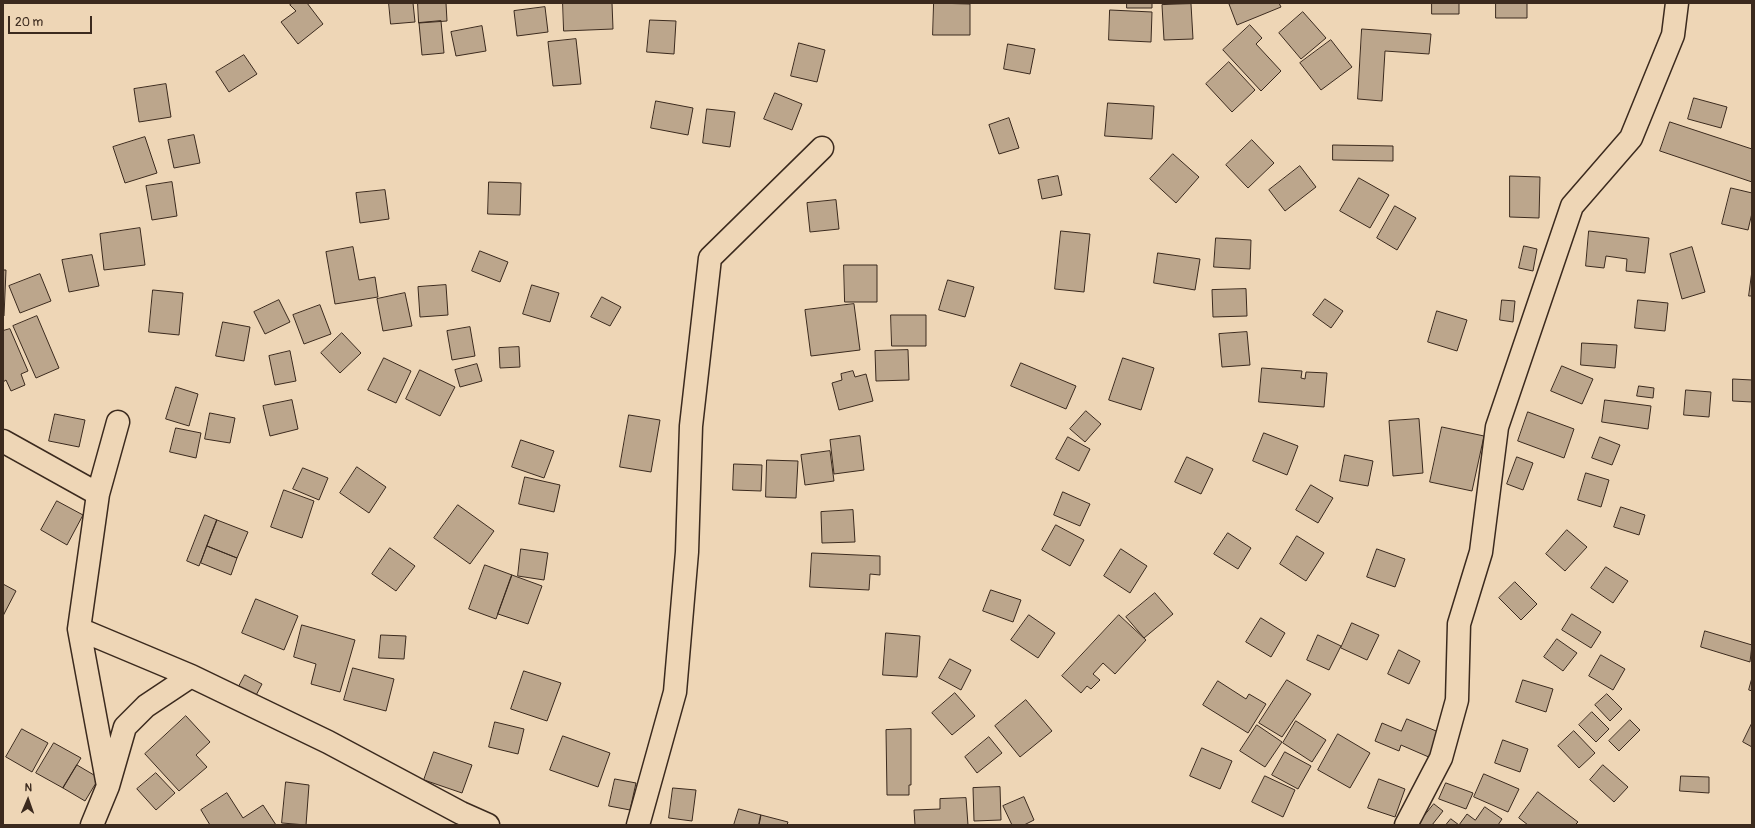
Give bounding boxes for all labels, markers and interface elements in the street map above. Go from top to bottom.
scale bar [10,8,94,34]
text: 20 m [15,15,43,30]
north arrow [8,780,48,820]
text: N [24,781,32,794]

